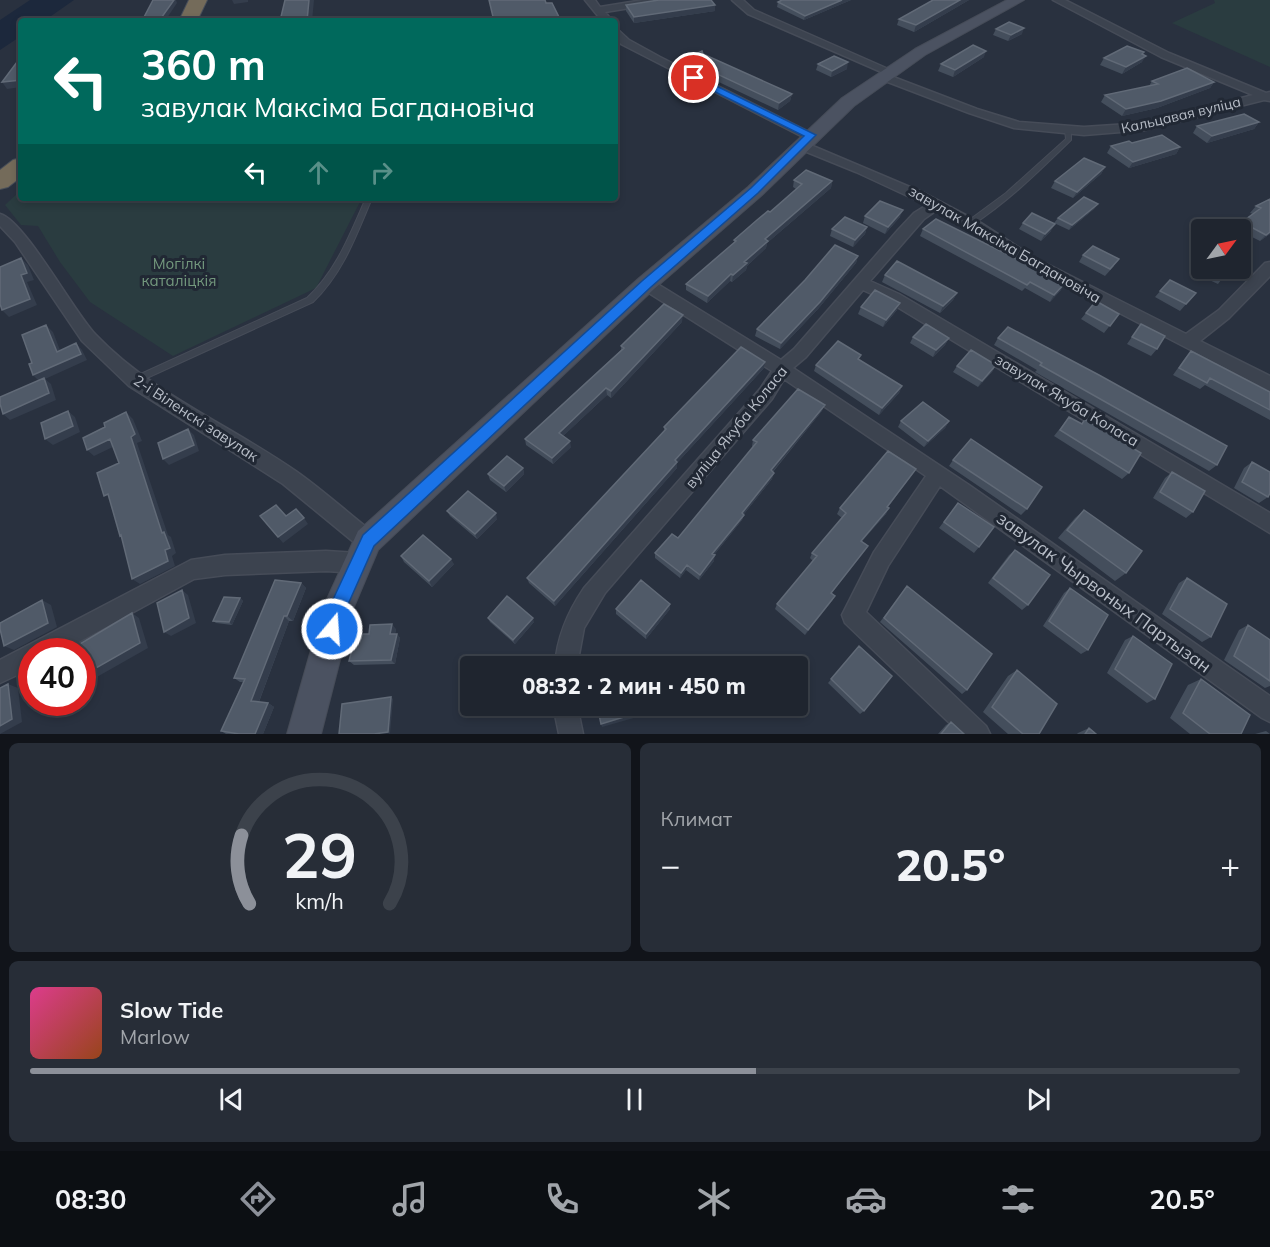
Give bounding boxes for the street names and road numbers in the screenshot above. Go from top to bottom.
street label: Кальцавая вуліца [1119,92,1243,138]
street label: завулак Максіма Багдановіча [905,181,1105,307]
street label: завулак Якуба Коласа [992,350,1142,450]
street label: вуліца Якуба Коласа [681,362,791,492]
street label: 2-і Віленскі завулак [130,370,263,466]
street label: завулак Чырвоных Партызан [992,506,1216,678]

